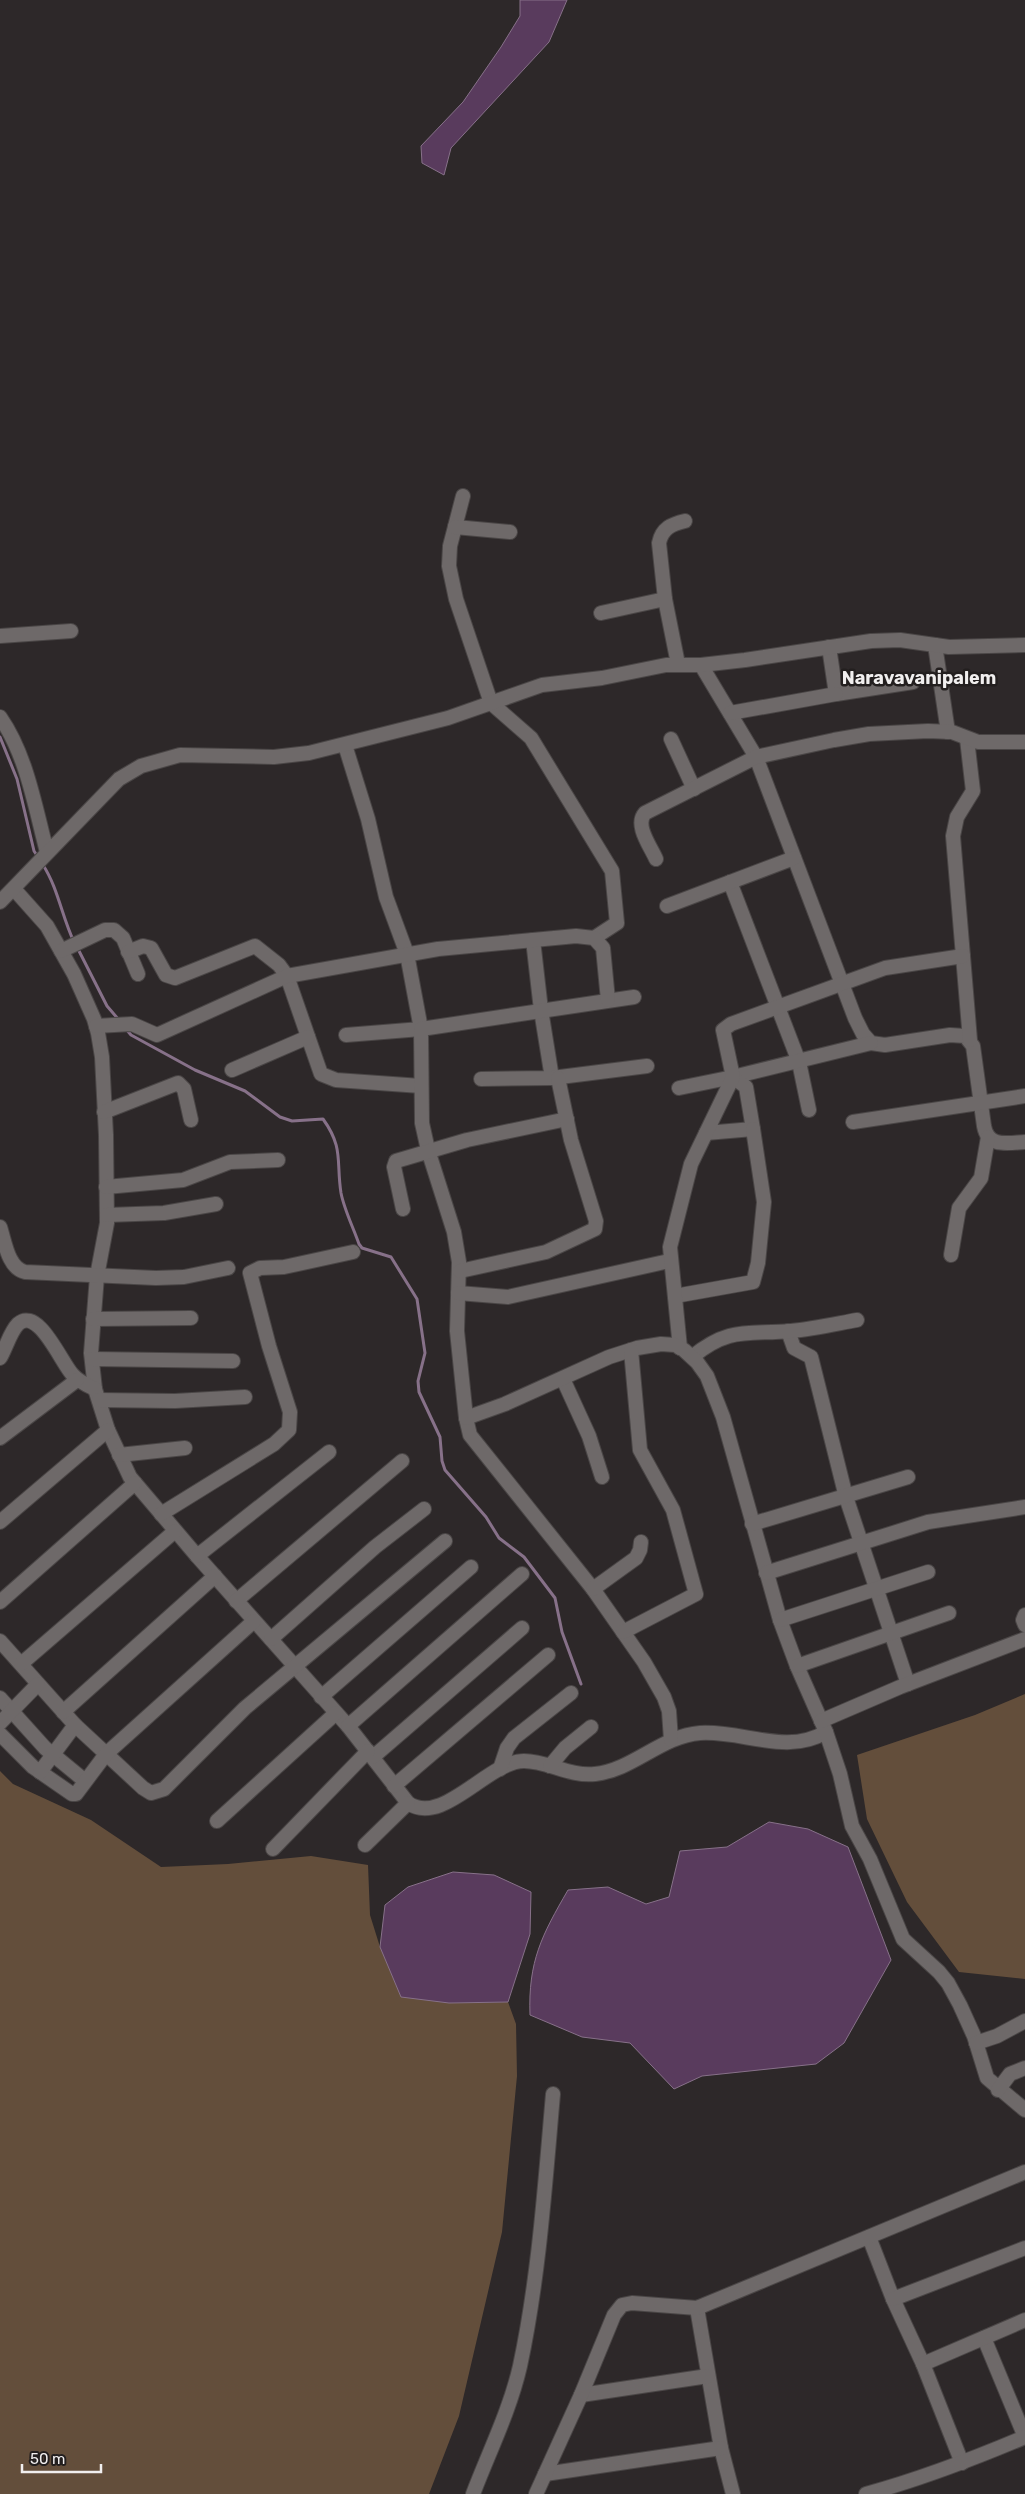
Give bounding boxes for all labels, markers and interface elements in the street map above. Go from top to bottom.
district label: Naravavanipalem [842,667,996,689]
scale bar [22,2442,101,2474]
text: 50 m [30,2450,65,2468]

